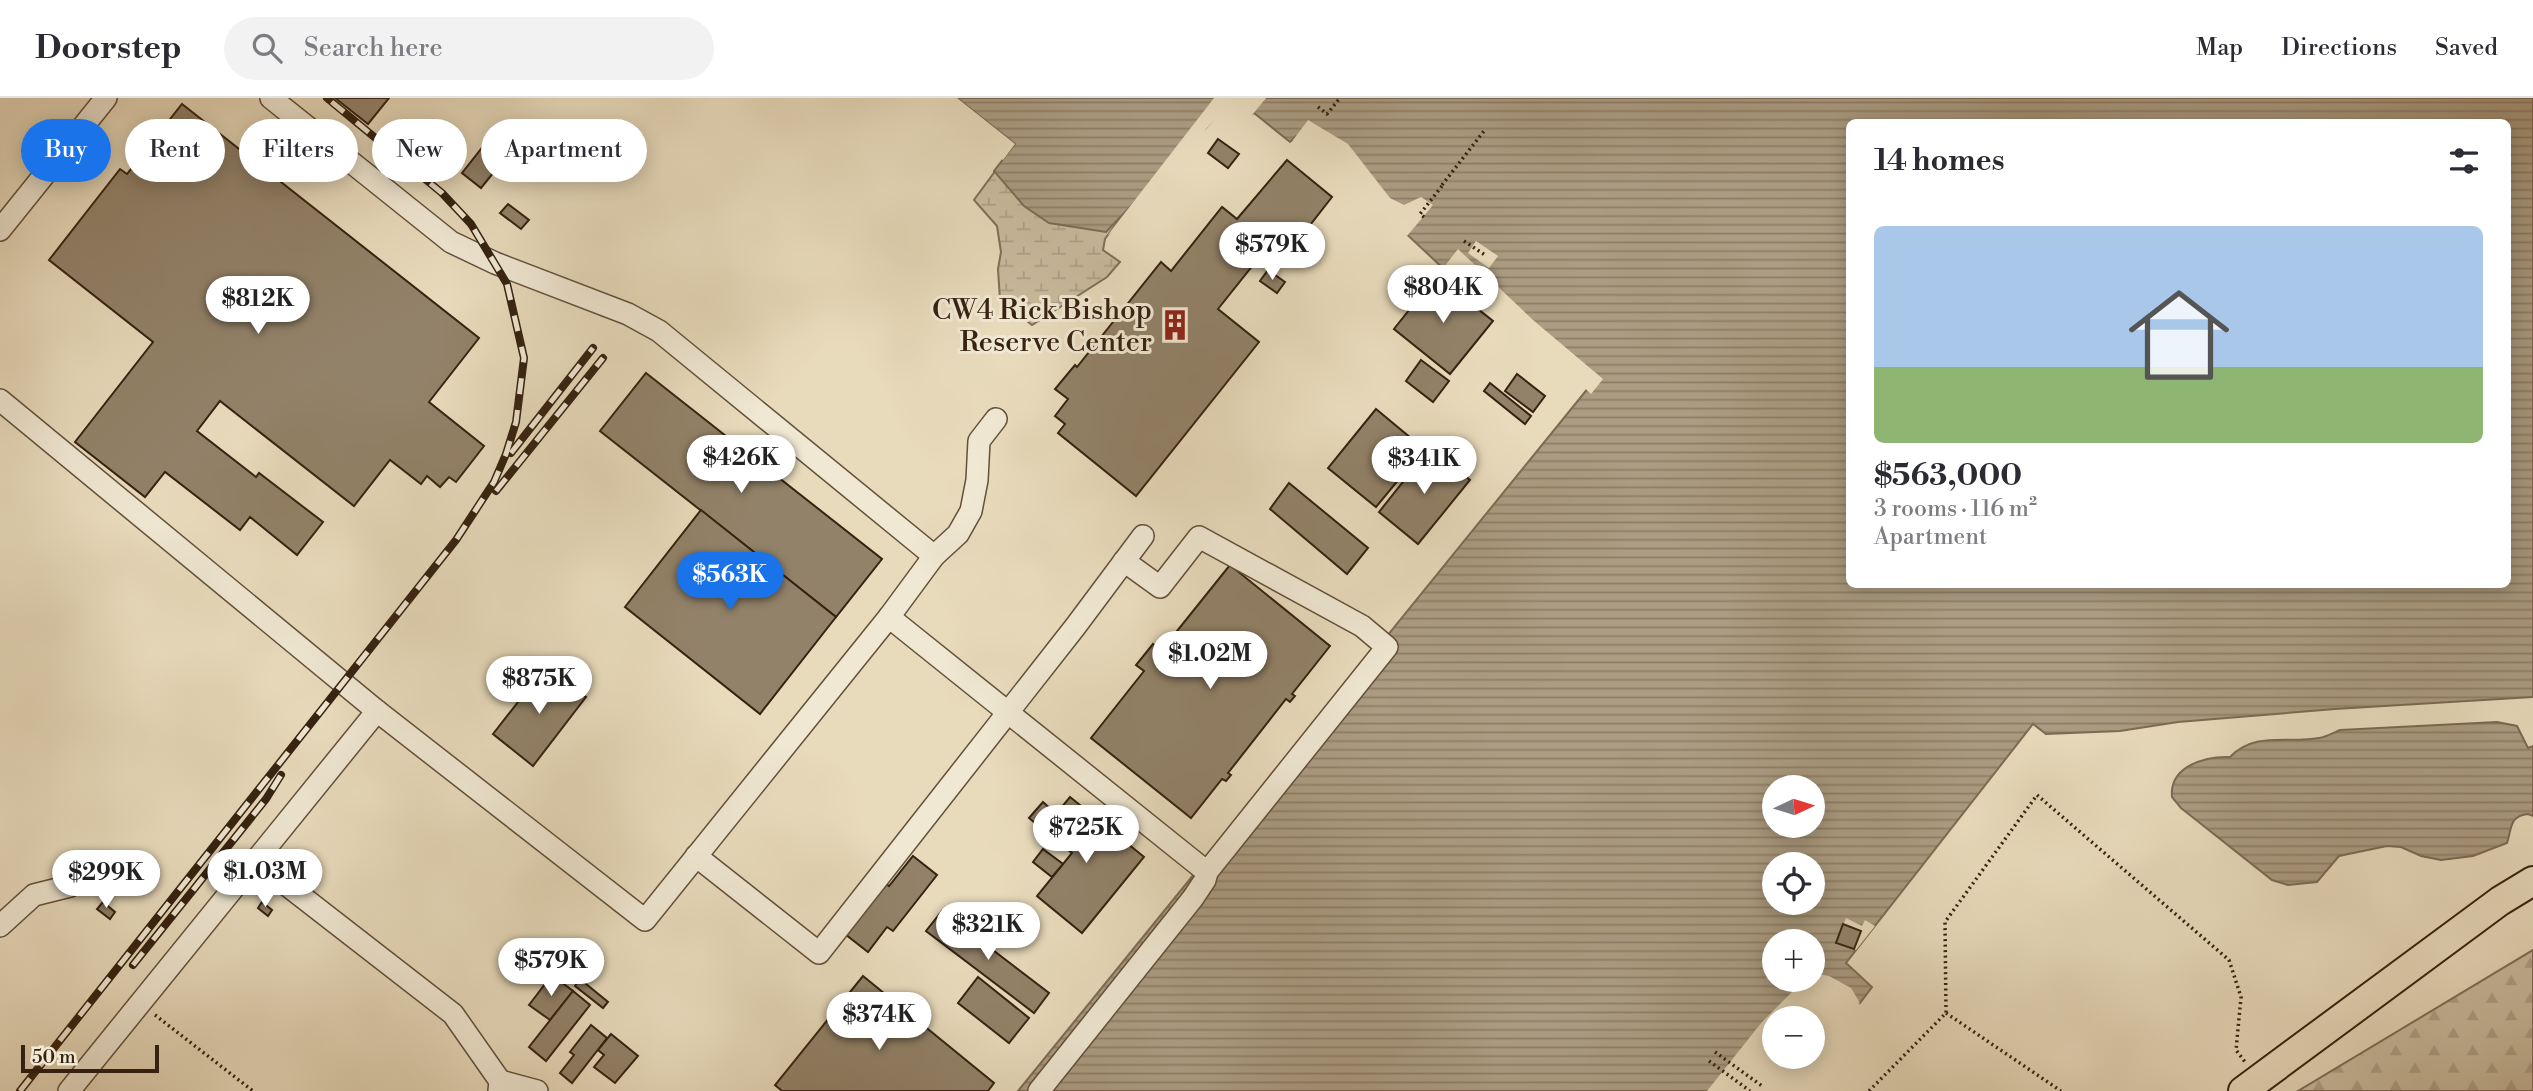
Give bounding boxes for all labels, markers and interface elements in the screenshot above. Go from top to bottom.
search box [224,17,714,80]
text: Doorstep [35,28,182,69]
icon: search [248,29,286,67]
text: Search here [304,32,443,64]
text: Map [2196,33,2243,63]
text: Directions [2281,33,2397,63]
text: Saved [2435,33,2498,63]
chip: Buy [21,119,111,182]
chip: Rent [125,119,225,182]
chip: Filters [239,119,358,182]
chip: New [372,119,467,182]
chip: Apartment [481,119,647,182]
text: 14 homes [1874,142,2005,180]
icon: filters [2445,142,2483,180]
pin: $579K [1223,222,1321,282]
text: $579K [1235,231,1309,259]
pin: $804K [1394,266,1492,325]
icon: home [2116,272,2242,398]
text: $804K [1403,274,1483,302]
pin: $812K [209,276,307,336]
text: $812K [222,285,294,313]
place label: CW4 Rick Bishop Reserve Center [932,293,1152,360]
building icon: CW4 Rick Bishop Reserve Center [1158,308,1192,342]
pin: $426K [692,436,790,495]
pin: $341K [1375,436,1473,496]
text: $426K [703,444,779,472]
text: $341K [1388,445,1460,473]
text: $563,000 [1874,457,2022,495]
text: 3 rooms · 116 m² [1874,495,2037,523]
text: Apartment [1874,523,1987,551]
pin: $563K [681,552,779,612]
text: $563K [693,561,767,589]
pin: $1.02M [1153,632,1267,691]
text: $1.02M [1168,640,1252,668]
pin: $875K [490,656,588,716]
text: $875K [502,665,576,693]
north arrow [1762,775,1825,838]
map controls [1762,775,1825,1069]
pin: $725K [1037,806,1135,865]
text: $725K [1049,814,1123,842]
pin: $299K [57,850,155,910]
pin: $1.03M [208,850,322,909]
button: locate [1762,852,1825,915]
text: $1.03M [223,858,307,886]
text: $299K [68,859,144,887]
pin: $321K [939,902,1037,962]
text: $321K [952,911,1024,939]
button: + [1762,929,1825,992]
pin: $579K [502,939,600,998]
text: $579K [514,947,588,975]
pin: $374K [830,992,928,1052]
text: $374K [842,1001,916,1029]
button: − [1762,1006,1825,1069]
scale bar [21,1042,159,1074]
text: 50 m [32,1045,76,1069]

